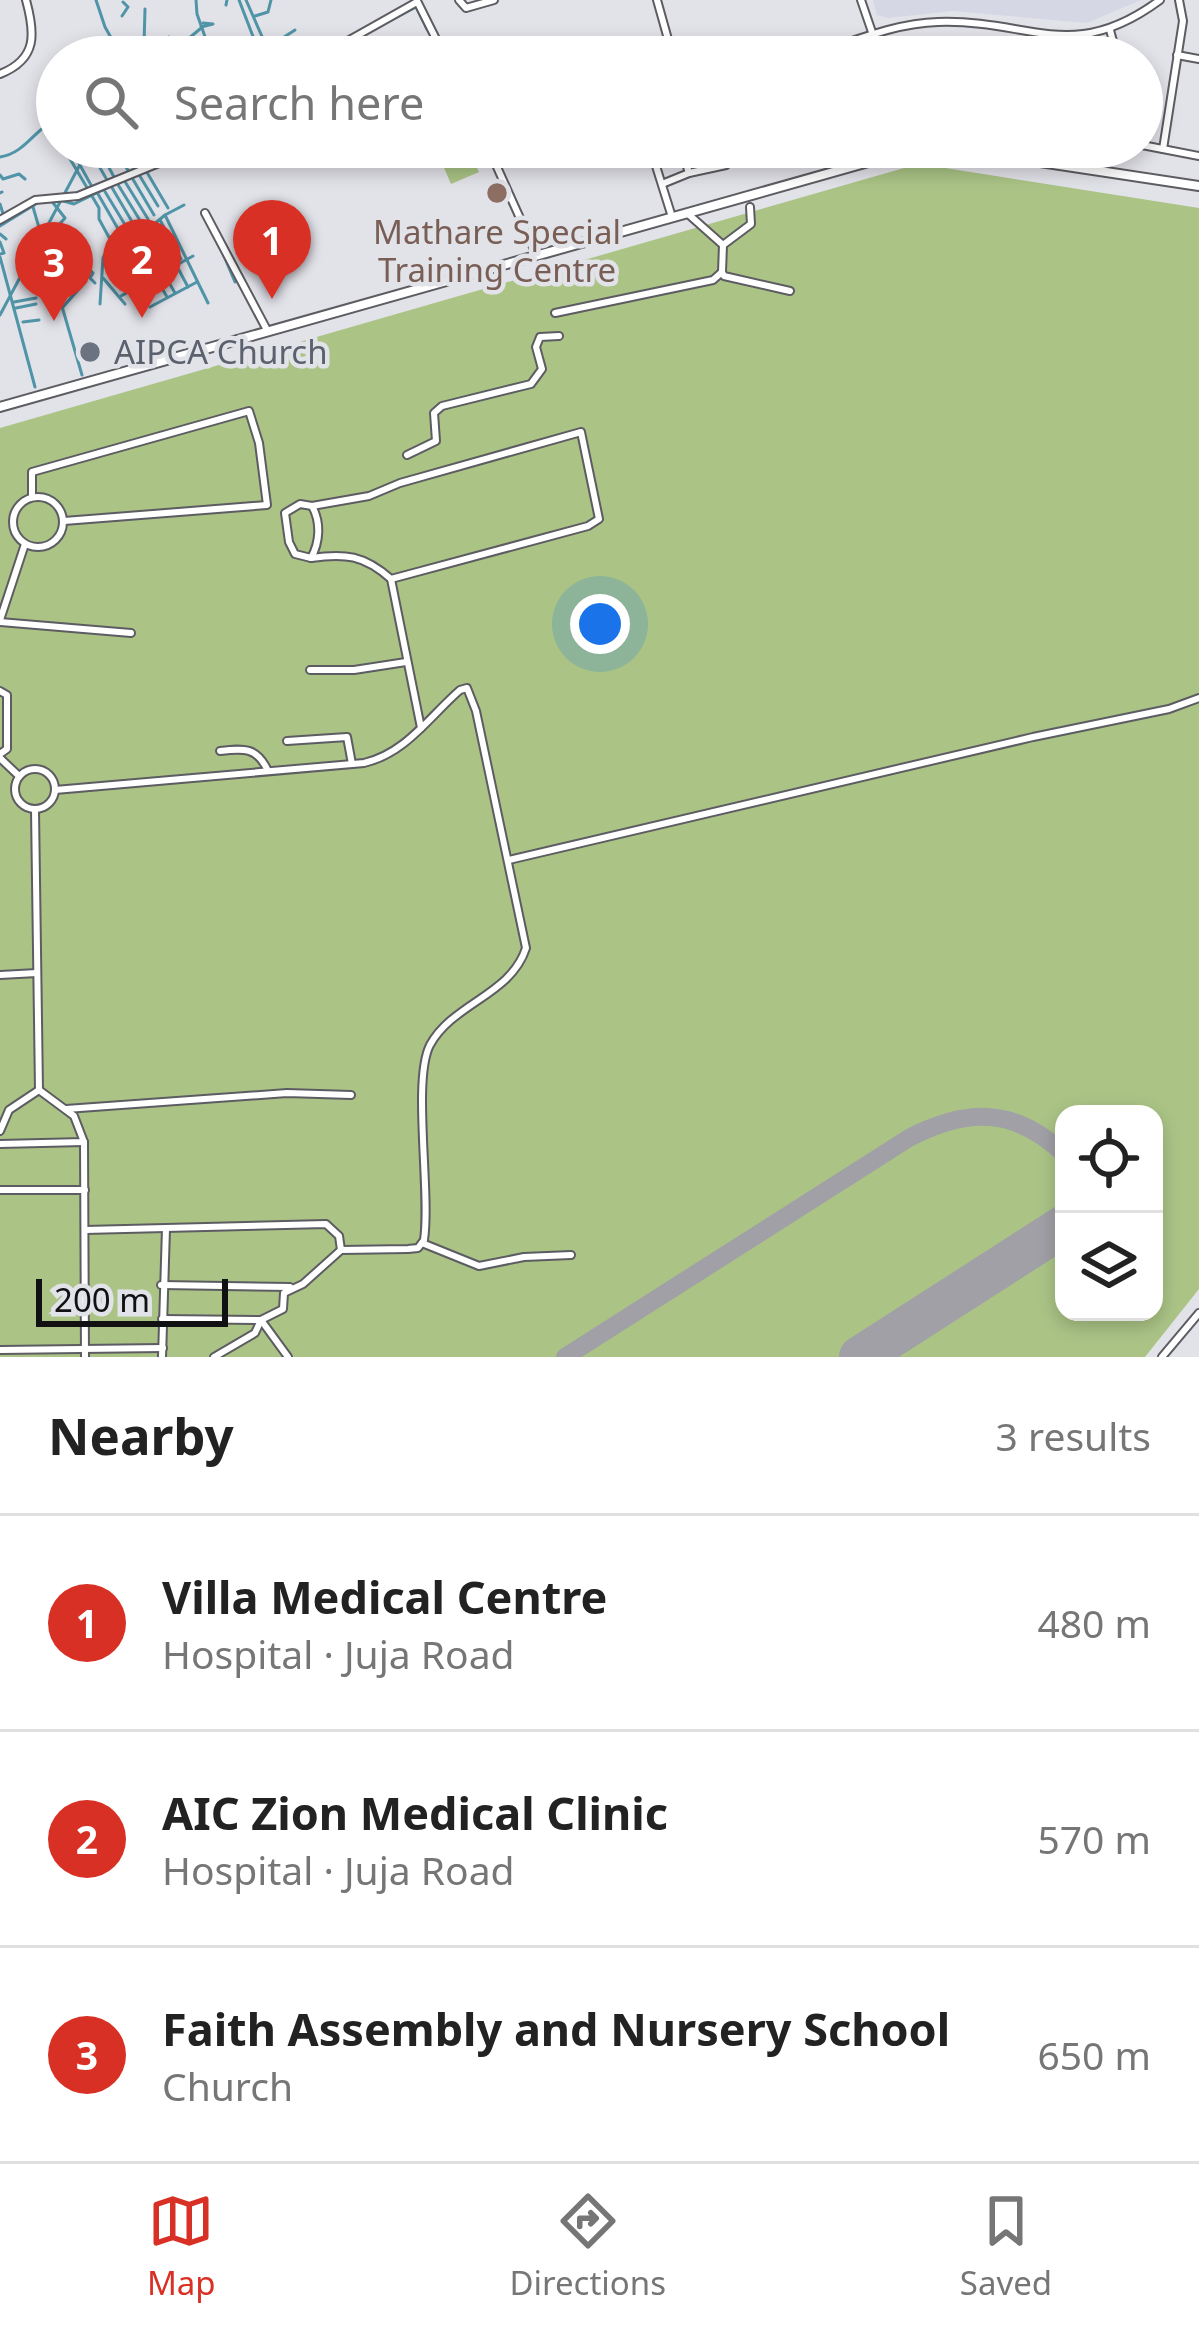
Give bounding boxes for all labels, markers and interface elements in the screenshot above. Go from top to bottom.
search box [36,36,1163,168]
icon: search [78,69,144,135]
text: Search here [174,72,424,133]
marker: Mathare Special Training Centre [484,180,510,206]
pin: 1 [233,200,311,299]
place label: Mathare Special Training Centre [373,209,621,292]
pin: 2 [103,219,181,318]
pin: 3 [15,222,93,321]
place label: AIPCA Church [114,329,328,374]
marker: AIPCA Church [77,339,103,365]
your location [570,594,630,654]
map controls [1055,1105,1163,1321]
button: locate [1055,1105,1163,1213]
button: layers [1055,1213,1163,1321]
scale bar [36,1273,228,1326]
text: 200 m [54,1277,150,1322]
text: Nearby [48,1400,234,1470]
text: 3 results [996,1409,1151,1462]
text: Villa Medical Centre [162,1566,607,1627]
text: 1 [76,1596,98,1649]
text: 480 m [1037,1596,1151,1649]
text: Hospital · Juja Road [162,1627,515,1680]
text: AIC Zion Medical Clinic [162,1782,668,1843]
text: 2 [76,1812,98,1865]
text: 570 m [1037,1812,1151,1865]
text: Hospital · Juja Road [162,1843,515,1896]
text: Faith Assembly and Nursery School [162,1998,950,2059]
text: 3 [76,2028,98,2081]
text: 650 m [1037,2028,1151,2081]
text: Church [162,2059,293,2112]
tab: Map [147,2188,216,2305]
tab: Directions [509,2188,666,2305]
tab: Saved [960,2188,1052,2305]

